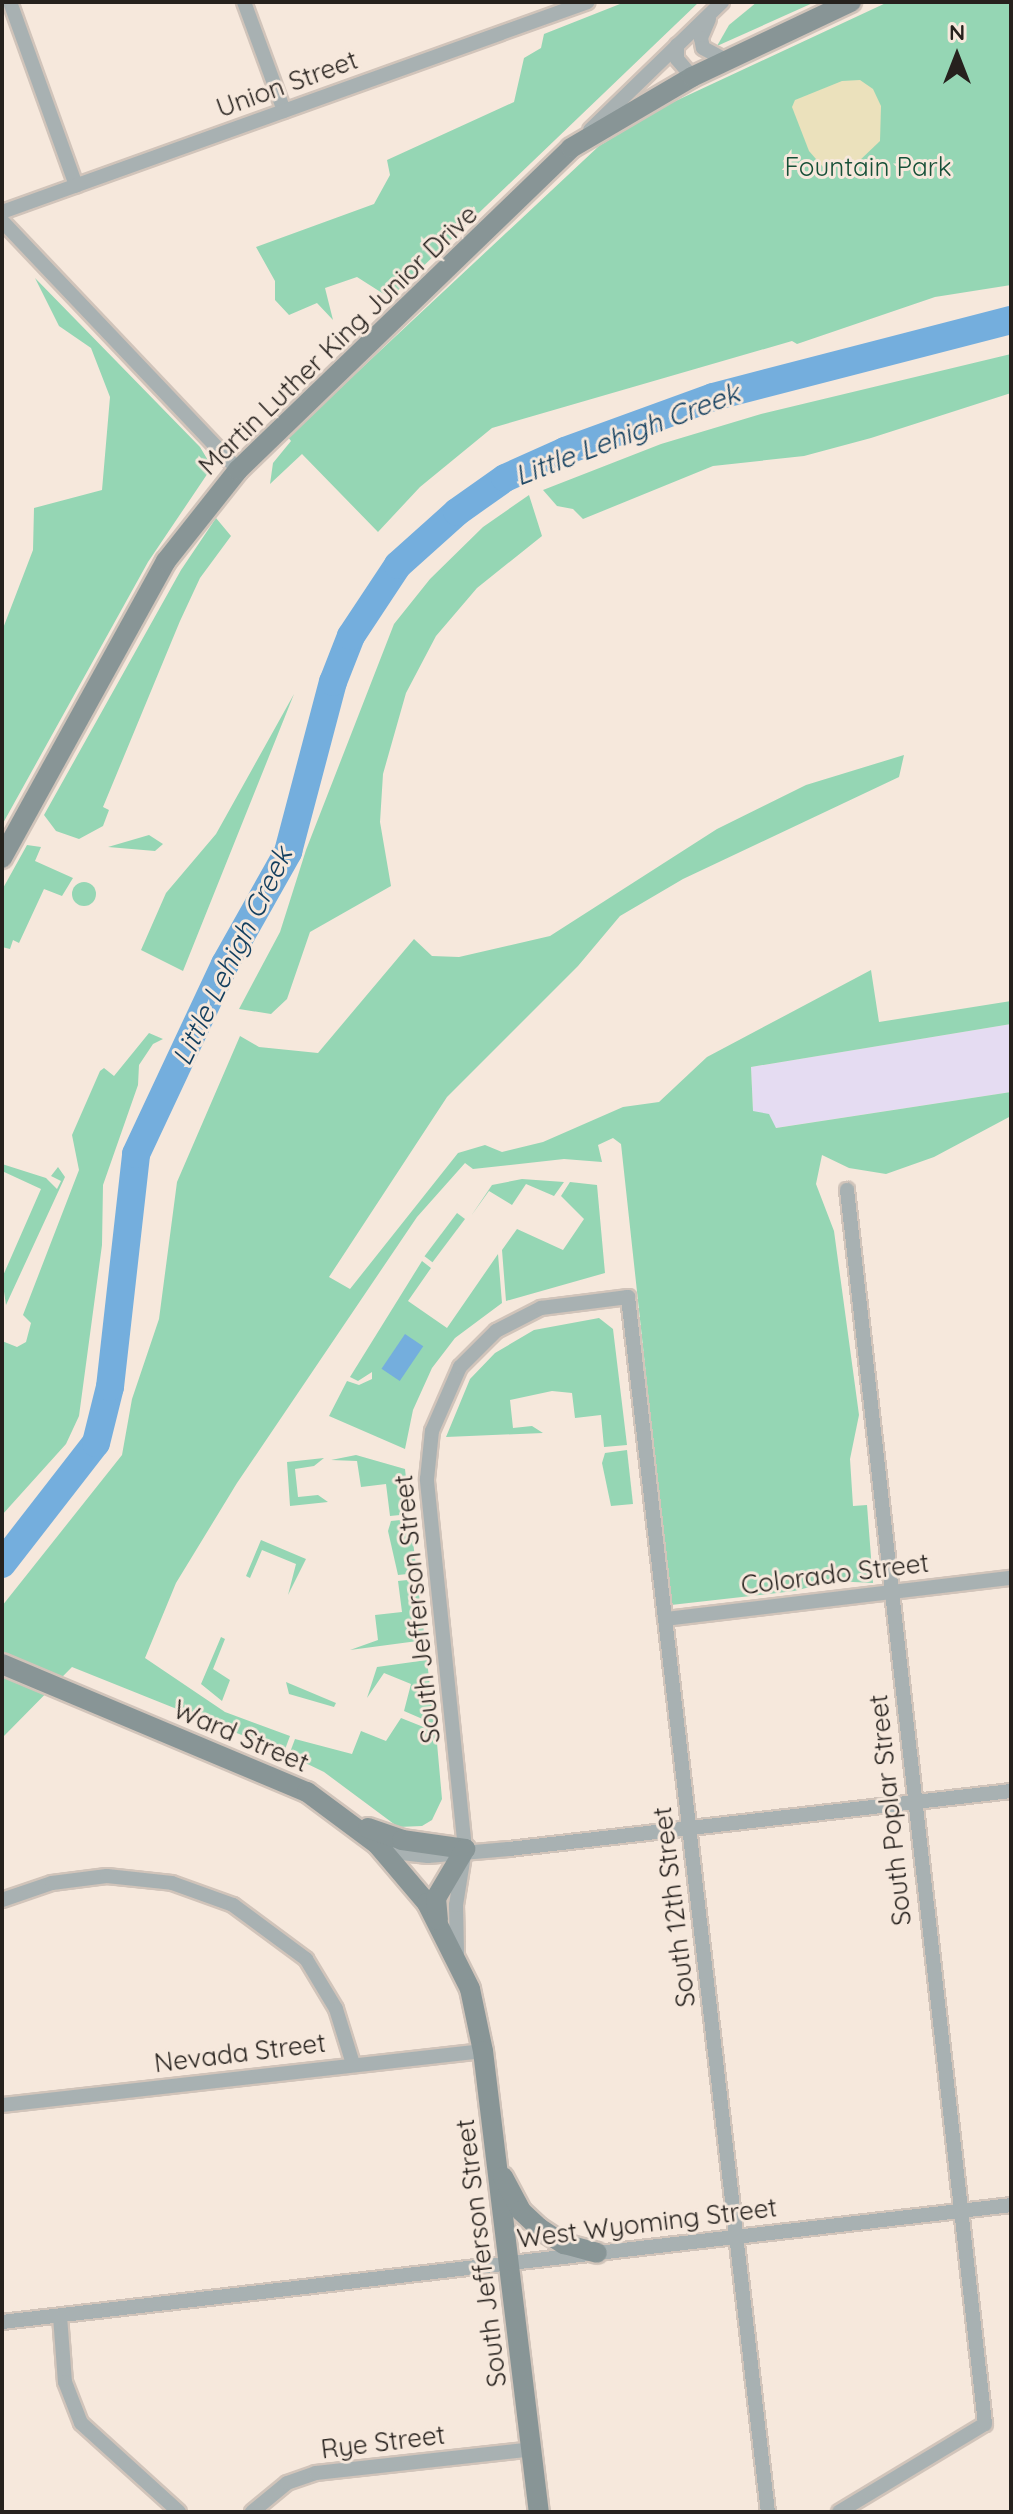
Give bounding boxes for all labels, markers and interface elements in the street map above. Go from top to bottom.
north arrow [917,16,997,96]
text: N [949,18,965,46]
street label: Union Street [212,44,362,124]
park label: Fountain Park [784,151,952,183]
street label: Martin Luther King Junior Drive [192,199,484,481]
water label: Little Lehigh Creek [510,376,744,492]
water label: Little Lehigh Creek [165,842,299,1070]
street label: South Jefferson Street [387,1473,447,1745]
street label: Colorado Street [739,1547,931,1601]
street label: South Poplar Street [862,1693,918,1927]
street label: Ward Street [169,1694,313,1778]
street label: South 12th Street [646,1805,702,2009]
street label: Nevada Street [152,2027,328,2079]
street label: South Jefferson Street [449,2117,513,2389]
street label: West Wyoming Street [515,2192,779,2254]
street label: Rye Street [319,2419,447,2465]

